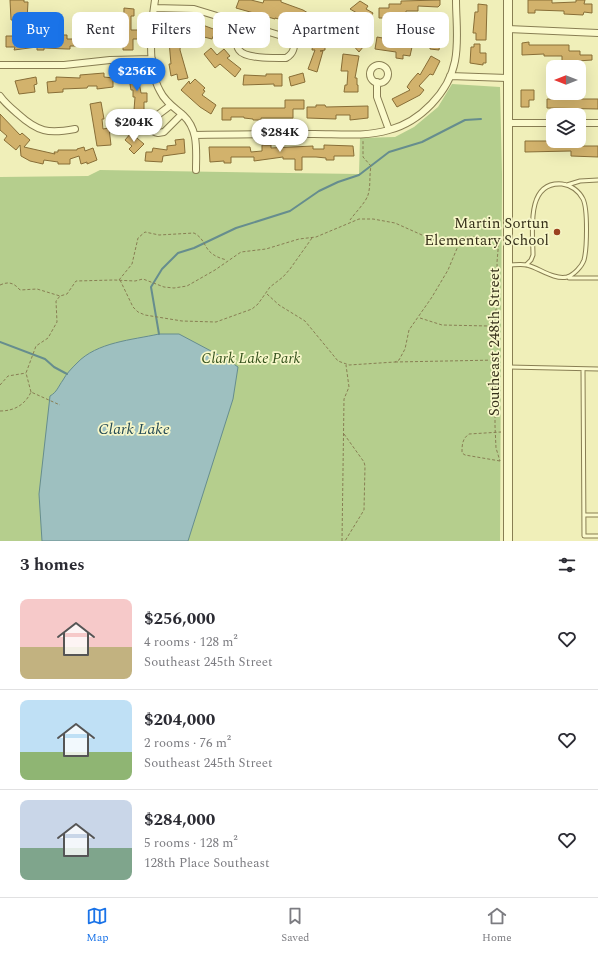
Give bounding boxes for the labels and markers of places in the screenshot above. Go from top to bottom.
pin: $256K [109,58,165,92]
pin: $204K [106,109,162,143]
pin: $284K [252,119,308,153]
place label: Martin Sortun Elementary School [424,212,549,252]
marker: Martin Sortun Elementary School [552,227,562,237]

